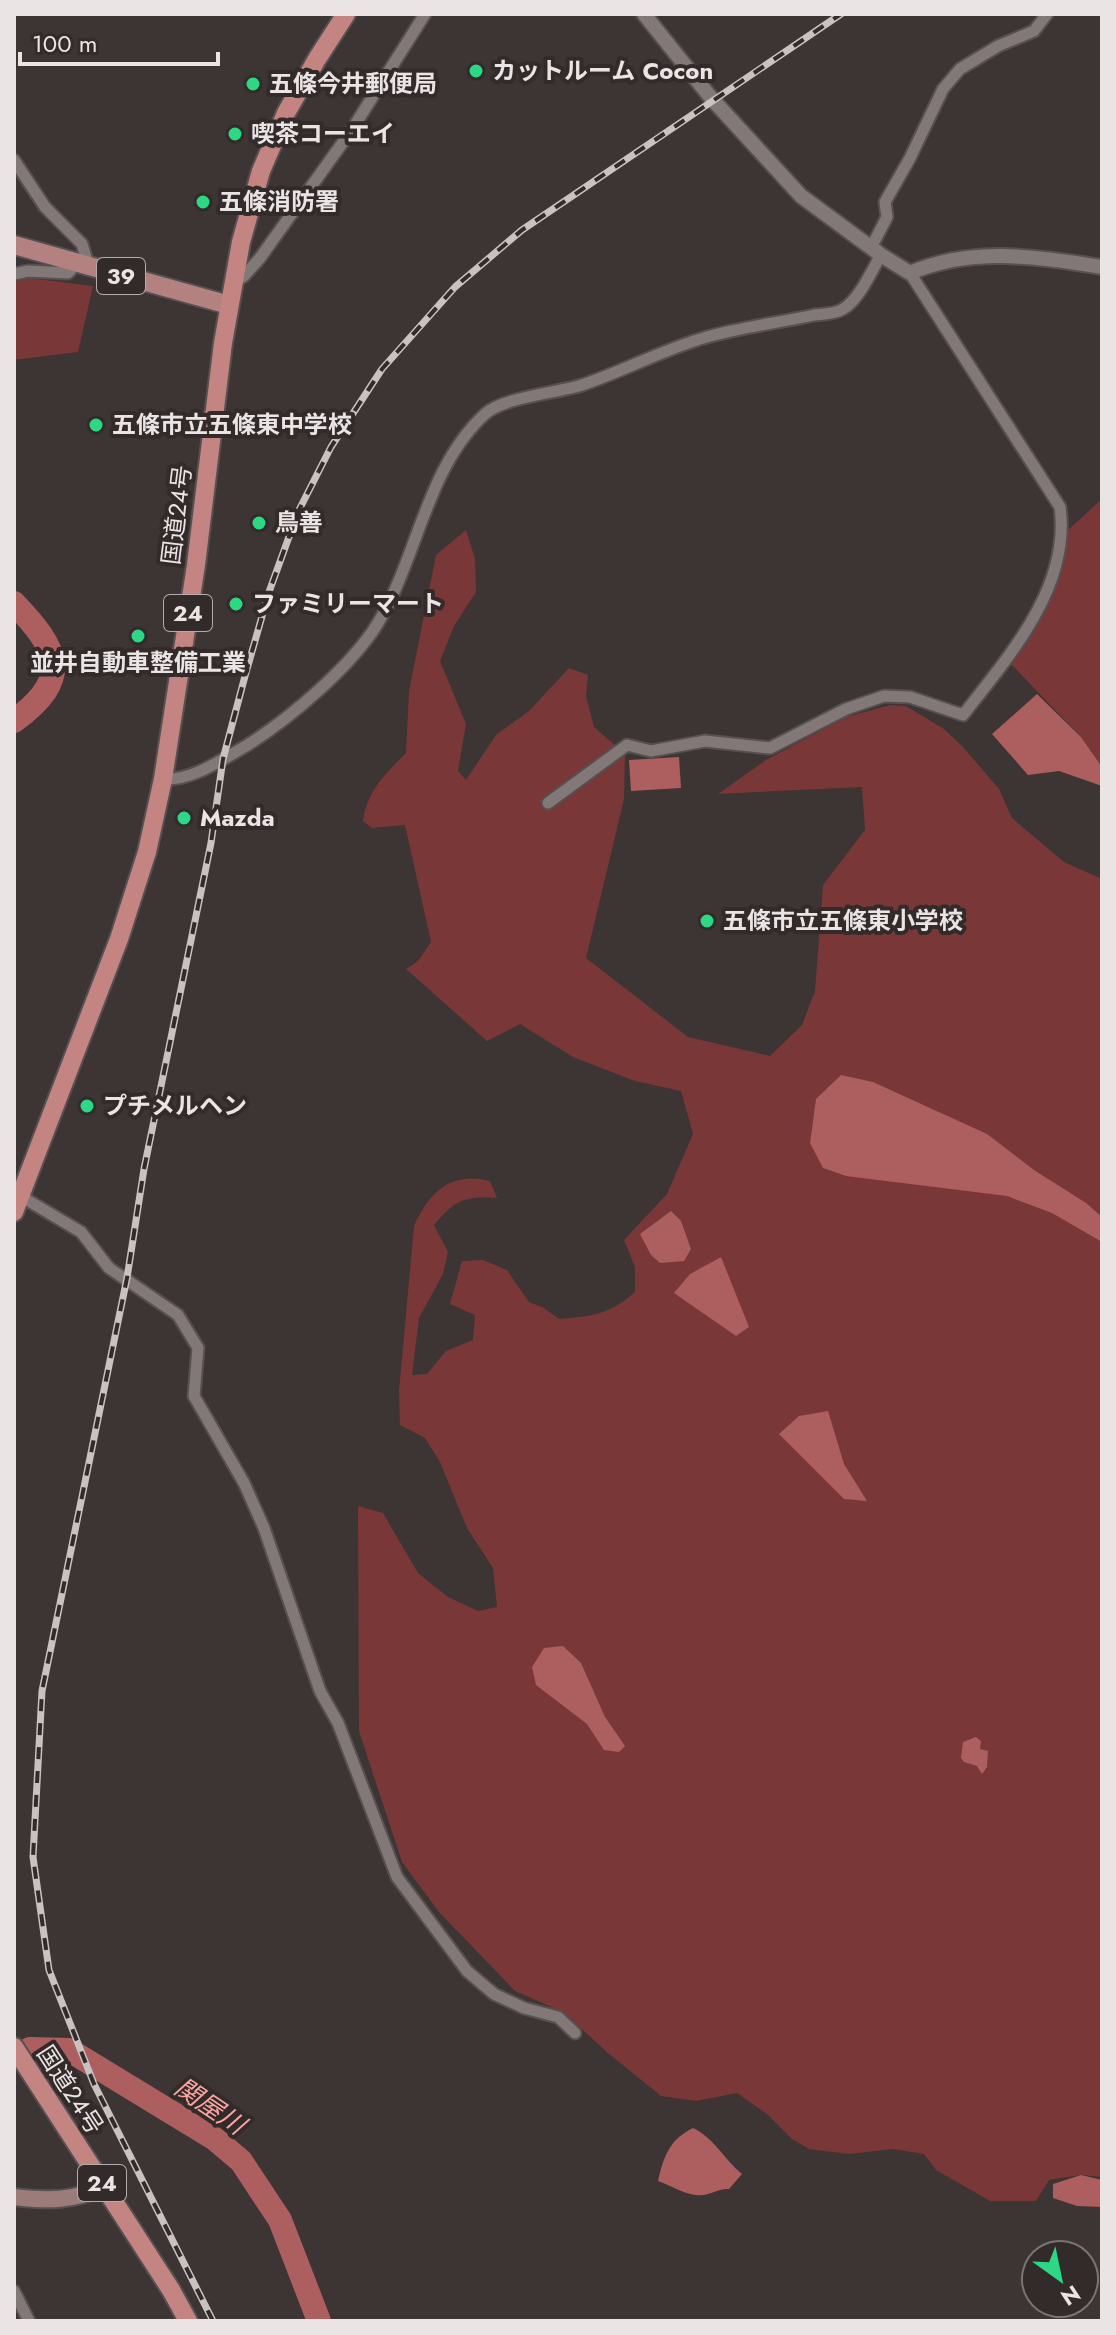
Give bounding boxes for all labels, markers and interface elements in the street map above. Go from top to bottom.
scale bar [20,16,218,66]
text: 100 m [32,26,98,61]
place label: カットルーム Cocon [492,53,713,88]
marker: カットルーム Cocon [467,62,485,80]
place label: 五條今井郵便局 [269,66,437,101]
marker: 五條今井郵便局 [244,75,262,93]
place label: 喫茶コーエイ [251,116,395,151]
marker: 喫茶コーエイ [226,125,244,143]
place label: 五條消防署 [219,184,339,219]
marker: 五條消防署 [194,193,212,211]
road number: 39 [97,258,145,294]
place label: 五條市立五條東中学校 [112,407,352,442]
marker: 五條市立五條東中学校 [87,416,105,434]
street label: 国道24号 [153,463,200,567]
place label: 鳥善 [275,505,323,540]
marker: 鳥善 [250,514,268,532]
place label: ファミリーマート [252,586,444,621]
road number: 24 [164,595,212,631]
marker: ファミリーマート [227,595,245,613]
marker: 並井自動車整備工業 [129,627,147,645]
place label: 並井自動車整備工業 [30,645,246,680]
place label: Mazda [200,800,275,835]
marker: Mazda [175,809,193,827]
place label: 五條市立五條東小学校 [723,903,963,938]
marker: 五條市立五條東小学校 [698,912,716,930]
place label: プチメルヘン [103,1088,247,1123]
marker: プチメルヘン [78,1097,96,1115]
street label: 国道24号 [29,2038,112,2141]
water label: 関屋川 [167,2068,255,2145]
road number: 24 [78,2165,126,2201]
north arrow [1020,2239,1100,2319]
text: N [1055,2278,1087,2314]

